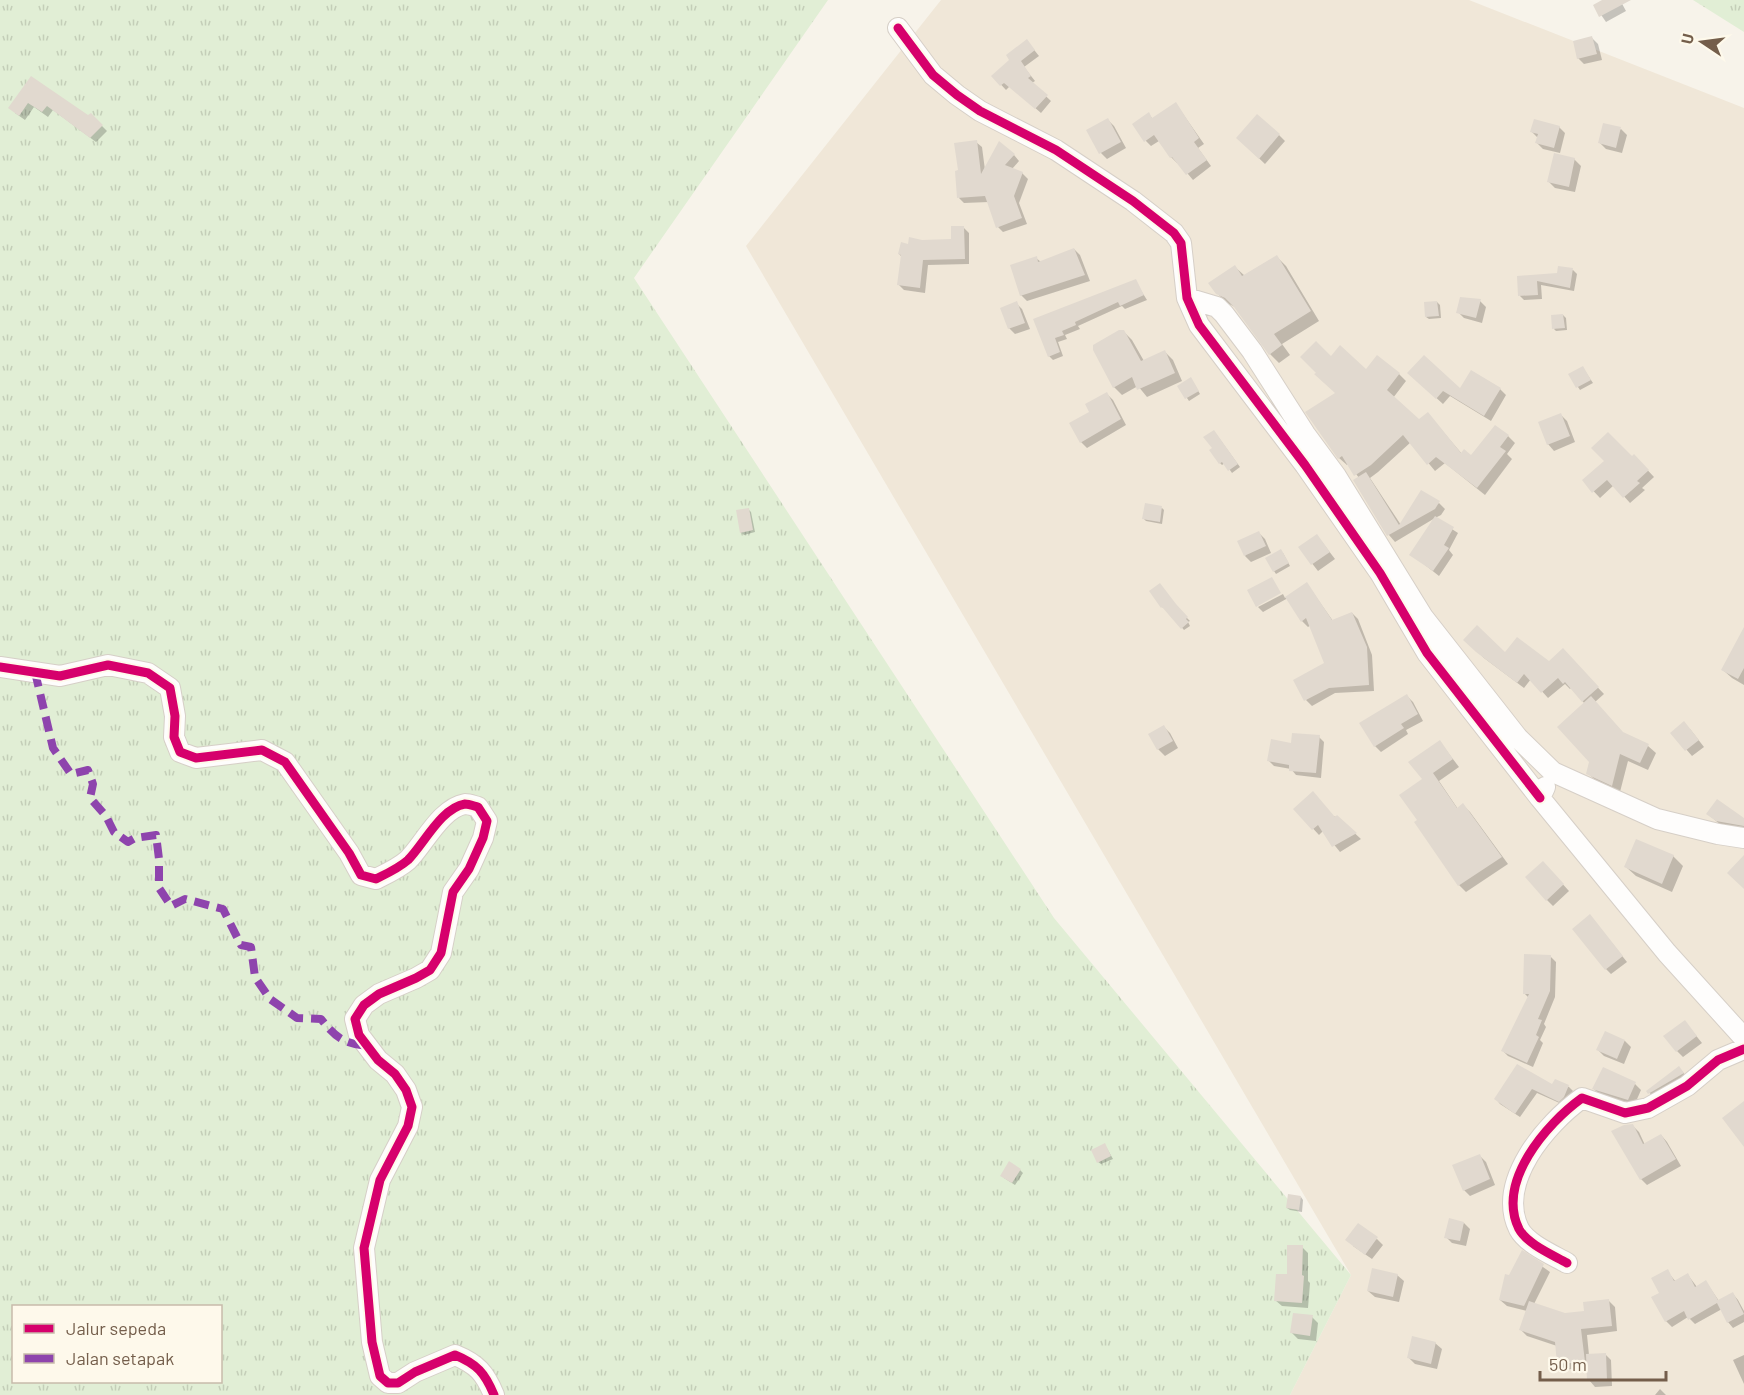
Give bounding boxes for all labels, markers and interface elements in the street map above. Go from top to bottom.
north arrow [1672,12,1732,72]
text: U [1677,31,1697,46]
legend [12,1305,222,1383]
text: Jalur sepeda [66,1317,166,1339]
scale bar [1540,1344,1666,1382]
text: Jalan setapak [66,1347,174,1369]
text: 50 m [1549,1353,1587,1375]

